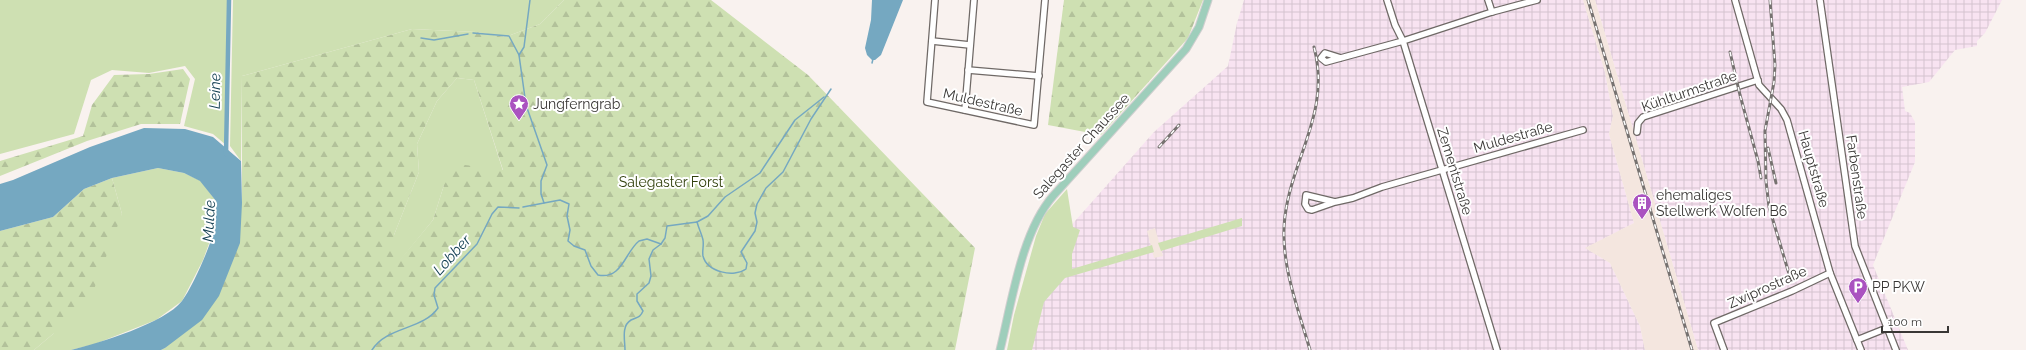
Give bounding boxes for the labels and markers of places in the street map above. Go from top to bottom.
place icon: Jungferngrab [508,93,530,121]
place label: Jungferngrab [533,96,621,112]
place label: ehemaliges Stellwerk Wolfen B6 [1656,187,1787,219]
building icon: ehemaliges Stellwerk Wolfen B6 [1631,192,1653,220]
parking icon: PP PKW [1847,276,1869,304]
place label: PP PKW [1872,279,1925,295]

